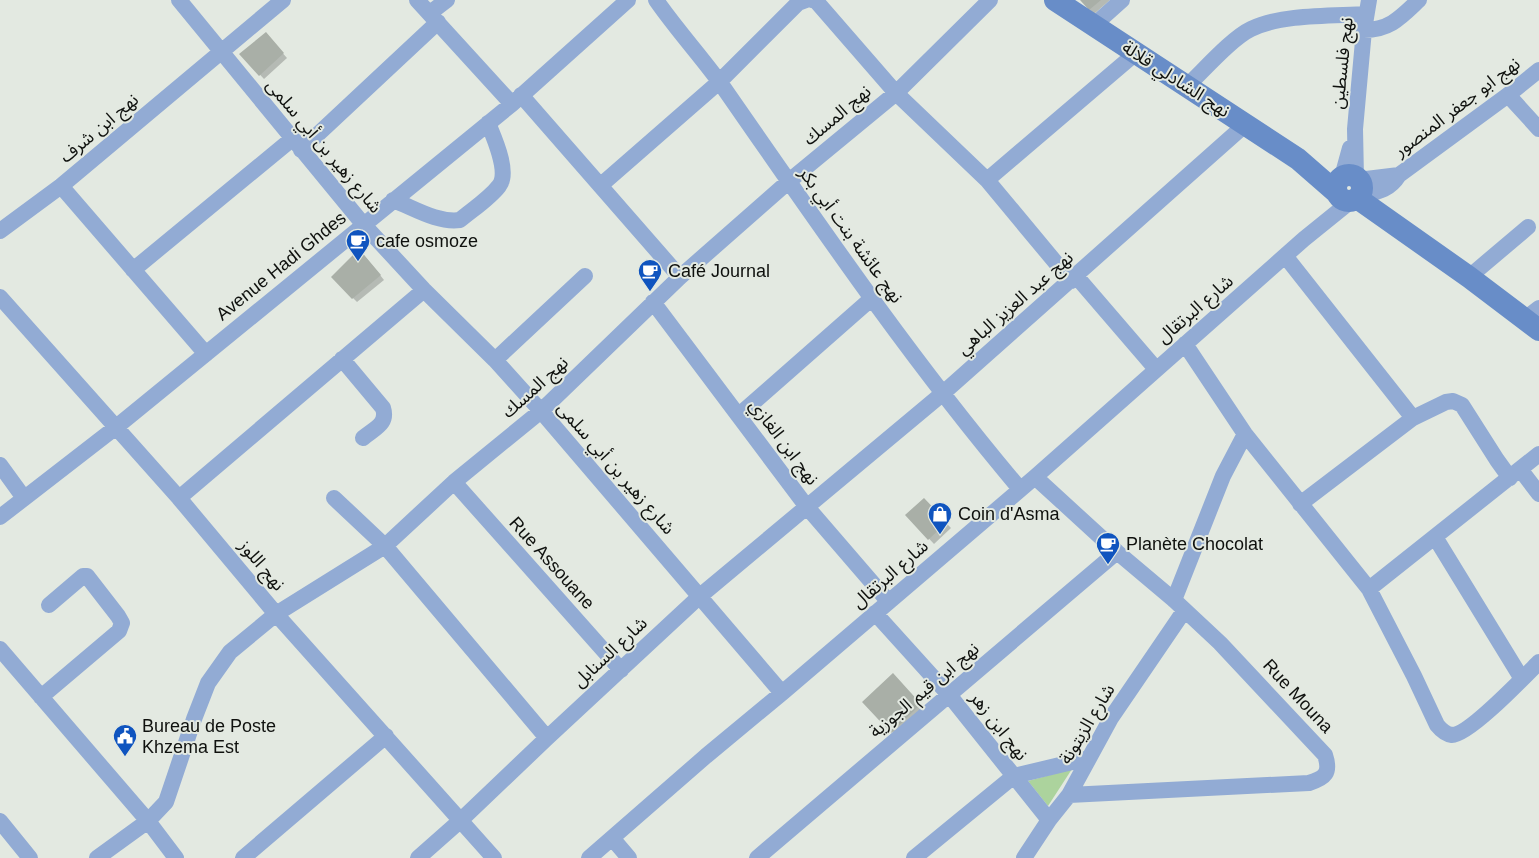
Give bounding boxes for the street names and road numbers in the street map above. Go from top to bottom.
street label: نهج فلسطين [1327,16,1360,110]
street label: نهج الشادلي قلالة [1117,37,1233,124]
street label: نهج ابو جعفر المنصور [1389,53,1526,164]
street label: شارع زهير بن أبي سلمى [259,74,387,220]
street label: نهج المسك [799,81,877,151]
street label: نهج ابن شرف [56,89,144,169]
street label: نهج عائشة بنت أبي بكر [792,162,908,309]
street label: Avenue Hadi Ghdes [212,208,350,324]
street label: نهج عبد العزيز الباهي [953,247,1079,361]
street label: شارع البرتقال [1153,271,1240,350]
street label: نهج المسك [498,352,574,424]
street label: نهج ابن الغازي [743,395,823,491]
street label: شارع زهير بن أبي سلمى [550,397,680,541]
street label: Rue Assouane [505,513,599,613]
street label: نهج اللوز [232,535,289,596]
street label: شارع البرتقال [848,536,935,615]
street label: شارع السنابل [569,613,654,694]
street label: نهج ابن قيم الجوزية [865,638,985,744]
street label: Rue Mouna [1259,655,1338,738]
street label: شارع الزيتونة [1055,680,1122,770]
street label: نهج ابن زهر [963,687,1032,766]

